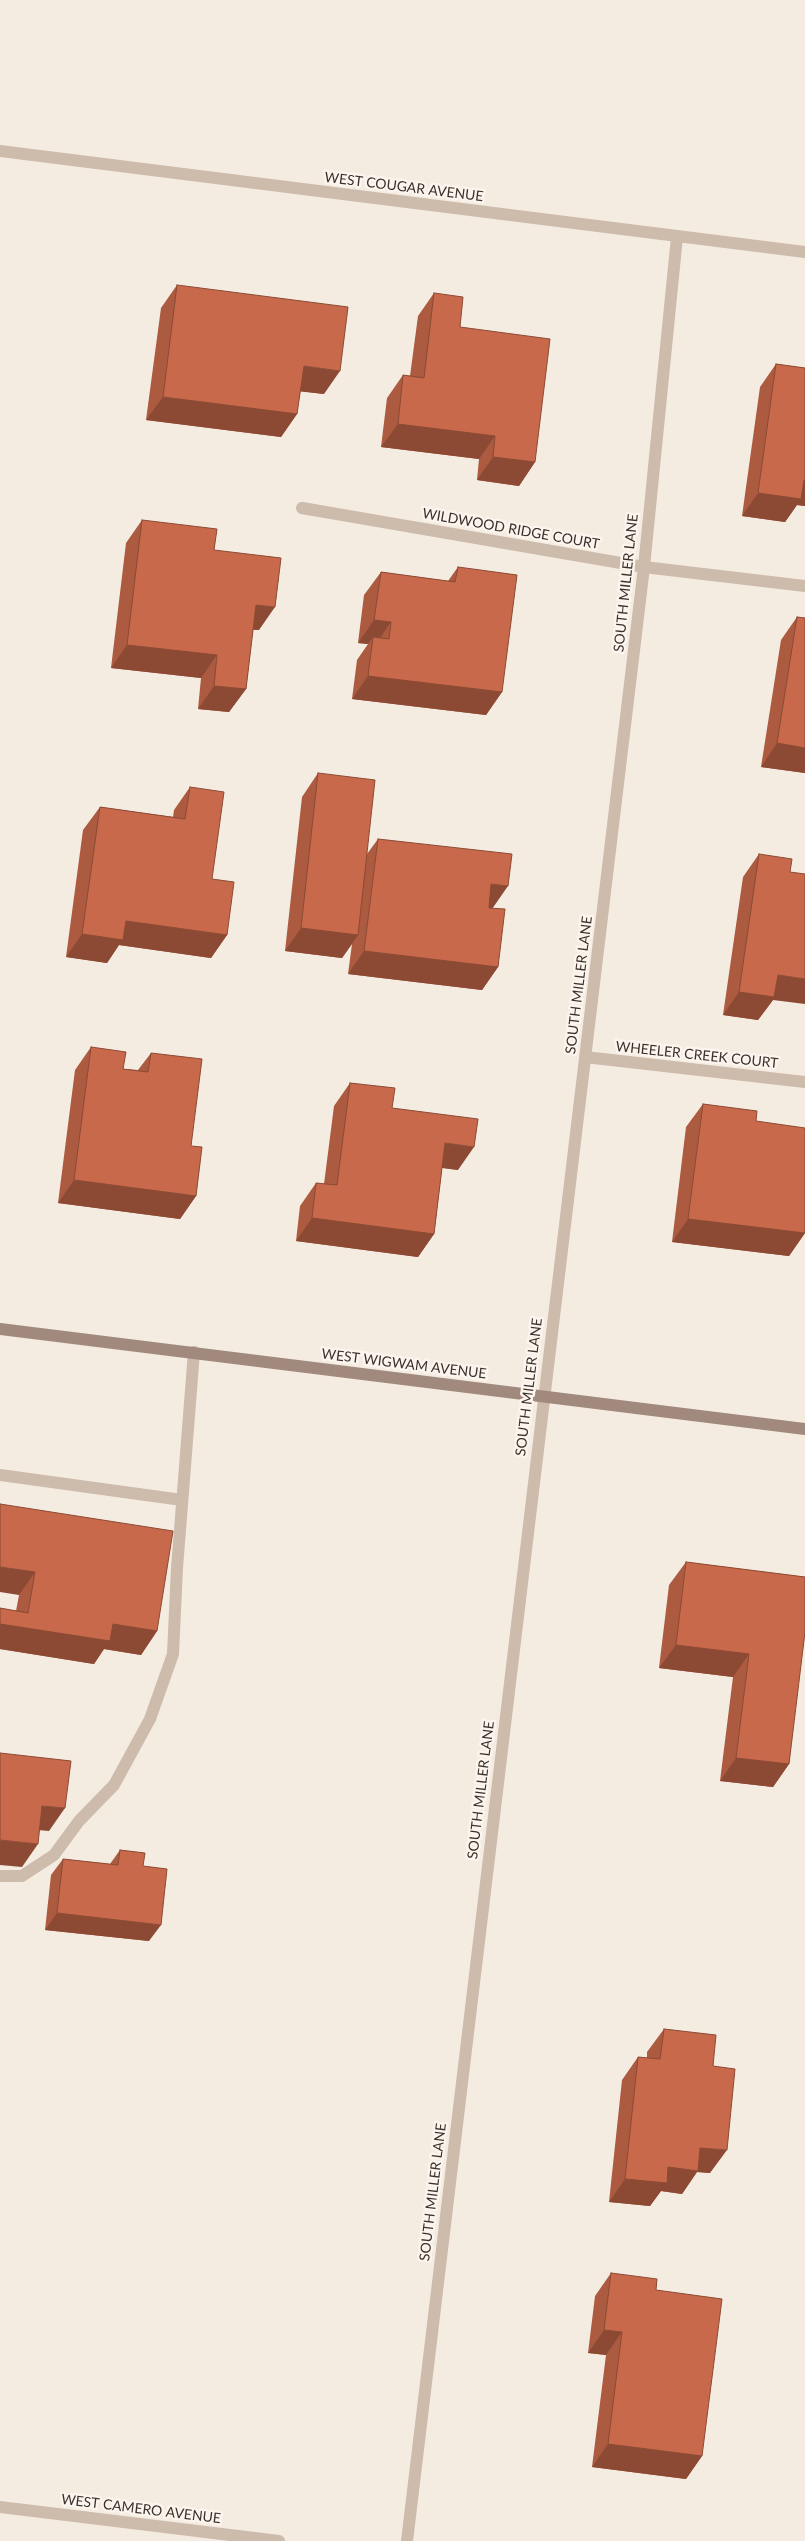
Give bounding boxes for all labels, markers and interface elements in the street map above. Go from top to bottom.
street label: WEST COUGAR AVENUE [324,169,484,205]
street label: WILDWOOD RIDGE COURT [421,505,601,553]
street label: SOUTH MILLER LANE [610,513,642,653]
street label: SOUTH MILLER LANE [562,915,596,1055]
street label: WHEELER CREEK COURT [615,1038,779,1072]
street label: SOUTH MILLER LANE [512,1317,546,1457]
street label: WEST WIGWAM AVENUE [321,1346,487,1382]
street label: SOUTH MILLER LANE [464,1720,498,1860]
street label: SOUTH MILLER LANE [416,2122,450,2262]
street label: WEST CAMERO AVENUE [60,2491,222,2527]

